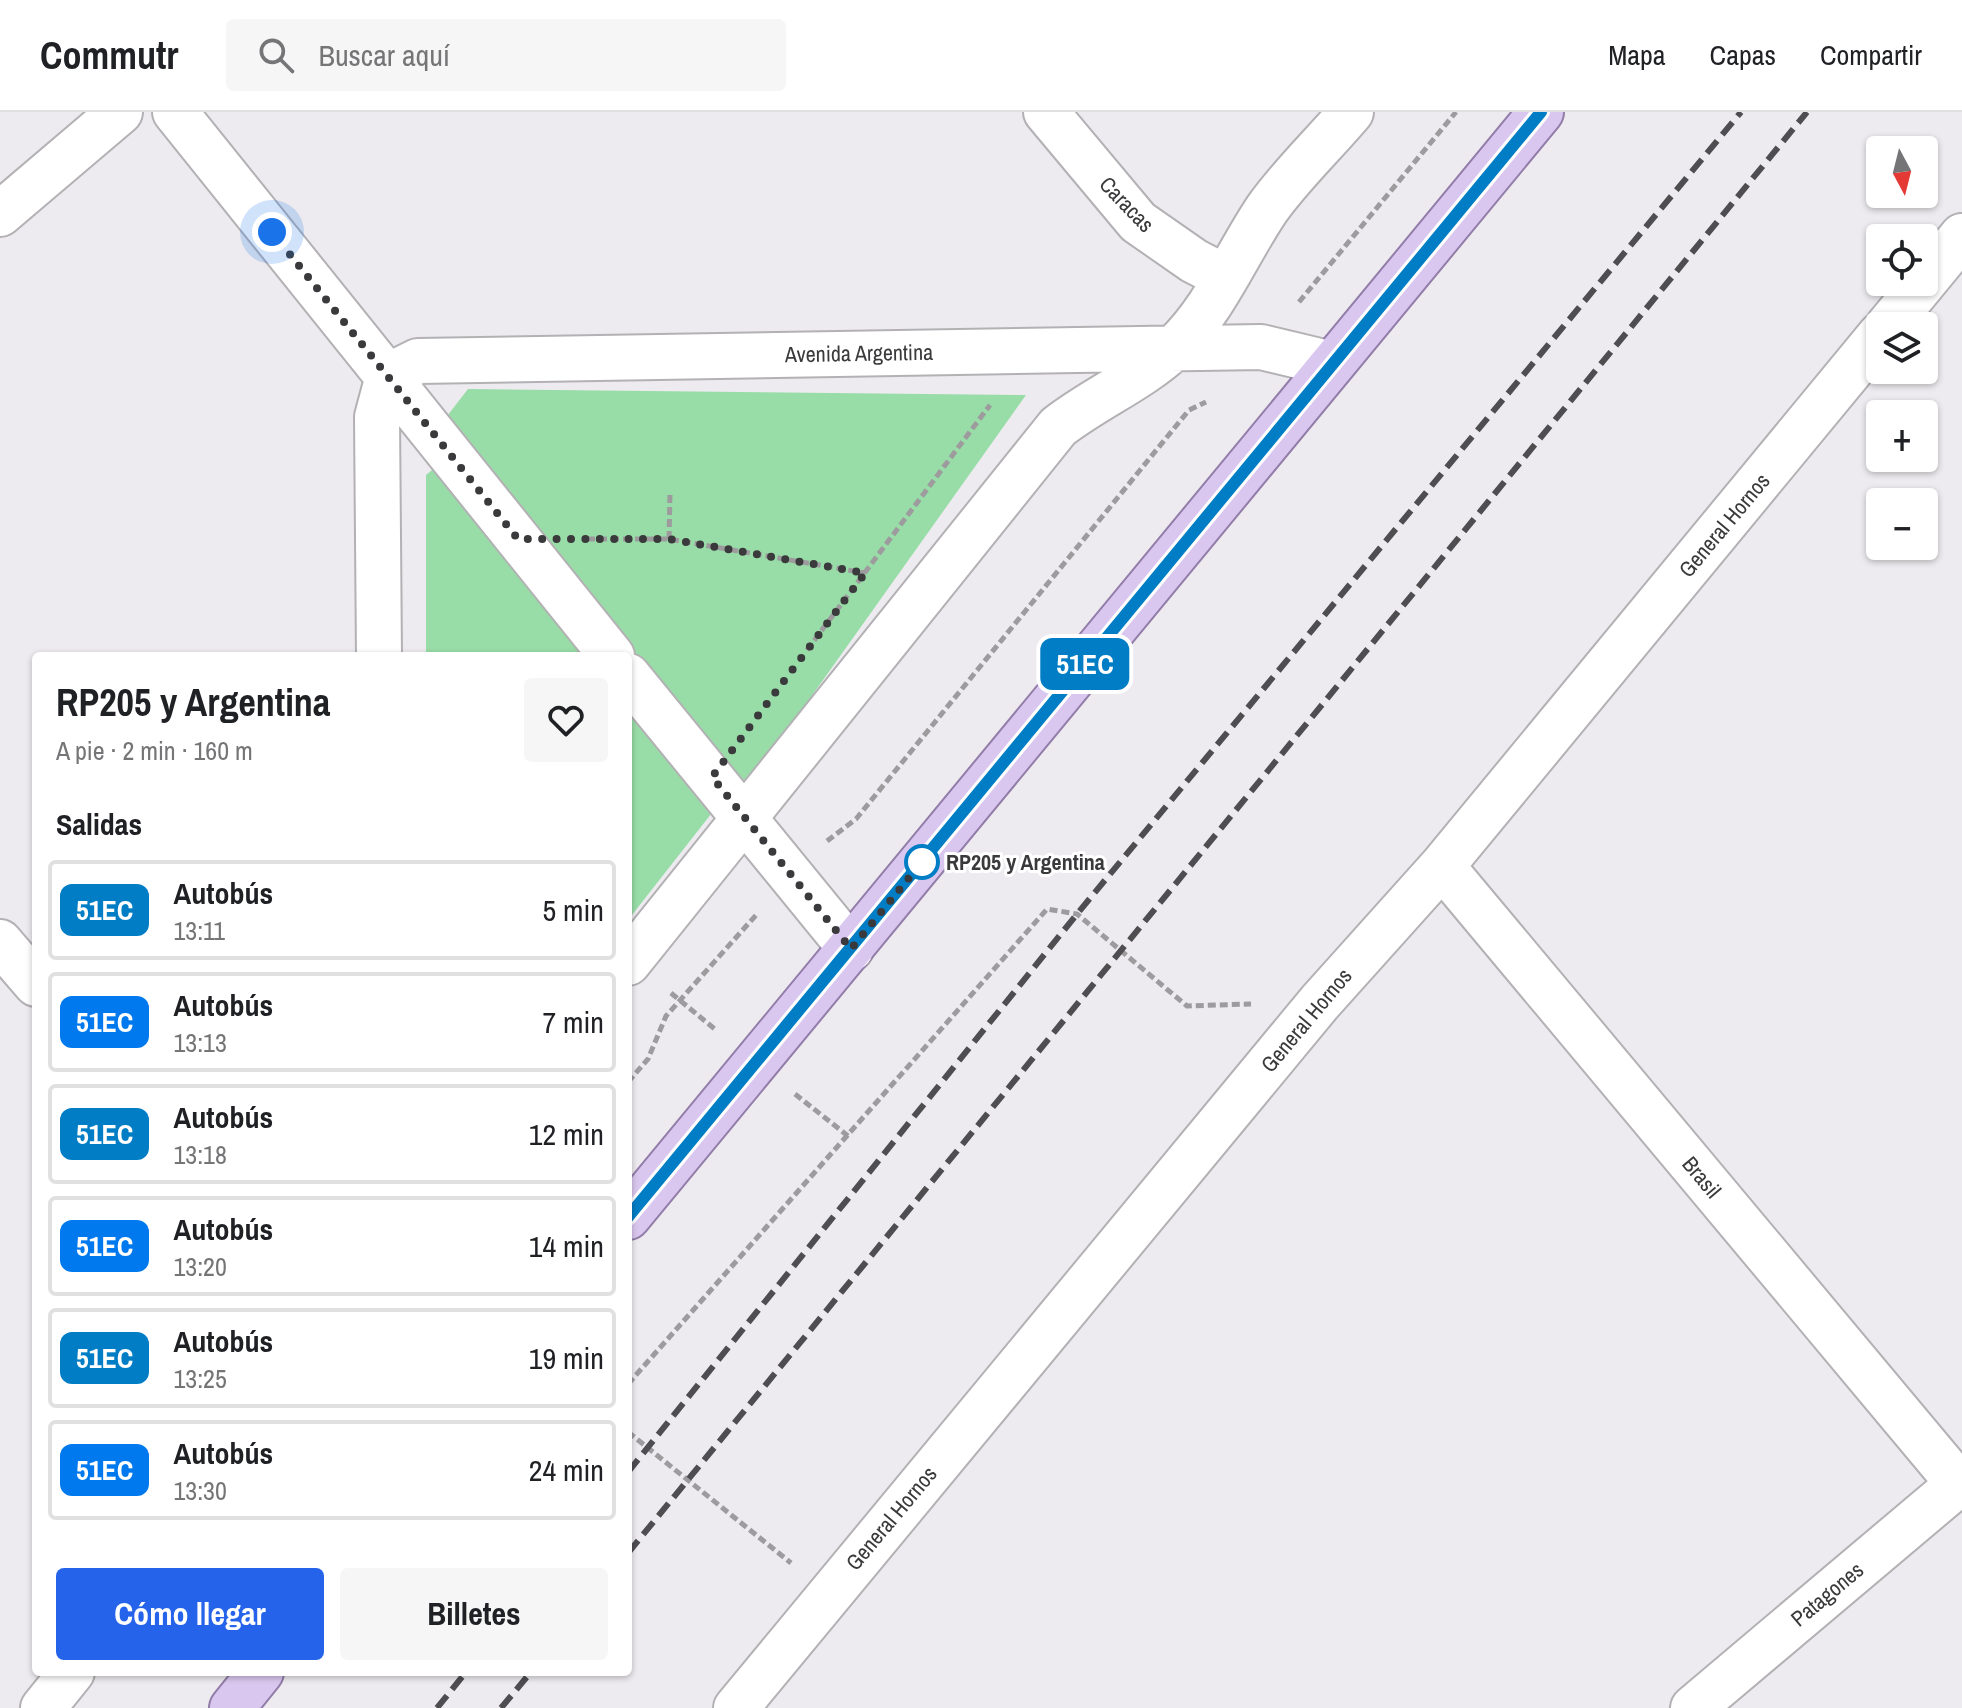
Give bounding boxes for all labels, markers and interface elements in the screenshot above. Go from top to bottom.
search box [226,19,786,91]
text: Commutr [40,30,178,81]
icon: search [254,33,298,77]
text: Buscar aquí [318,35,450,75]
text: Mapa [1608,36,1666,74]
text: Capas [1710,36,1776,74]
text: Compartir [1820,36,1922,74]
north arrow [1866,136,1938,208]
map controls [1866,136,1938,560]
street label: Caracas [1093,169,1161,239]
your location [252,212,292,252]
button: locate [1866,224,1938,296]
button: layers [1866,312,1938,384]
street label: Avenida Argentina [784,337,933,369]
button: + [1866,400,1938,472]
street label: General Hornos [1672,467,1776,583]
button: − [1866,488,1938,560]
line badge: 51EC [1029,638,1141,690]
text: 51EC [1056,645,1114,683]
text: RP205 y Argentina [56,677,330,728]
button: heart [524,678,608,762]
text: A pie · 2 min · 160 m [56,733,253,768]
text: Salidas [56,804,142,844]
marker: RP205 y Argentina [905,845,939,879]
place label: RP205 y Argentina [946,847,1105,877]
text: Autobús [173,873,273,913]
text: 5 min [542,890,604,930]
text: 51EC [76,891,133,929]
text: 13:11 [173,913,225,948]
street label: General Hornos [1254,962,1358,1078]
text: Autobús [173,985,273,1025]
text: 7 min [542,1002,604,1042]
text: 51EC [76,1003,133,1041]
text: 13:13 [173,1025,227,1060]
text: Autobús [173,1097,273,1137]
text: 12 min [529,1114,604,1154]
text: 51EC [76,1115,133,1153]
text: 13:18 [173,1137,227,1172]
street label: Brasil [1676,1150,1728,1204]
text: Autobús [173,1209,273,1249]
text: 14 min [529,1226,604,1266]
text: 51EC [76,1227,133,1265]
text: 13:20 [173,1249,227,1284]
text: Autobús [173,1321,273,1361]
text: 19 min [529,1338,604,1378]
text: 51EC [76,1339,133,1377]
text: 13:25 [173,1361,227,1396]
text: Autobús [173,1433,273,1473]
text: 24 min [529,1450,604,1490]
text: 51EC [76,1451,133,1489]
street label: General Hornos [839,1460,943,1576]
text: 13:30 [173,1473,227,1508]
street label: Patagones [1784,1555,1870,1633]
button: Cómo llegar [56,1568,324,1660]
button: Billetes [340,1568,608,1660]

